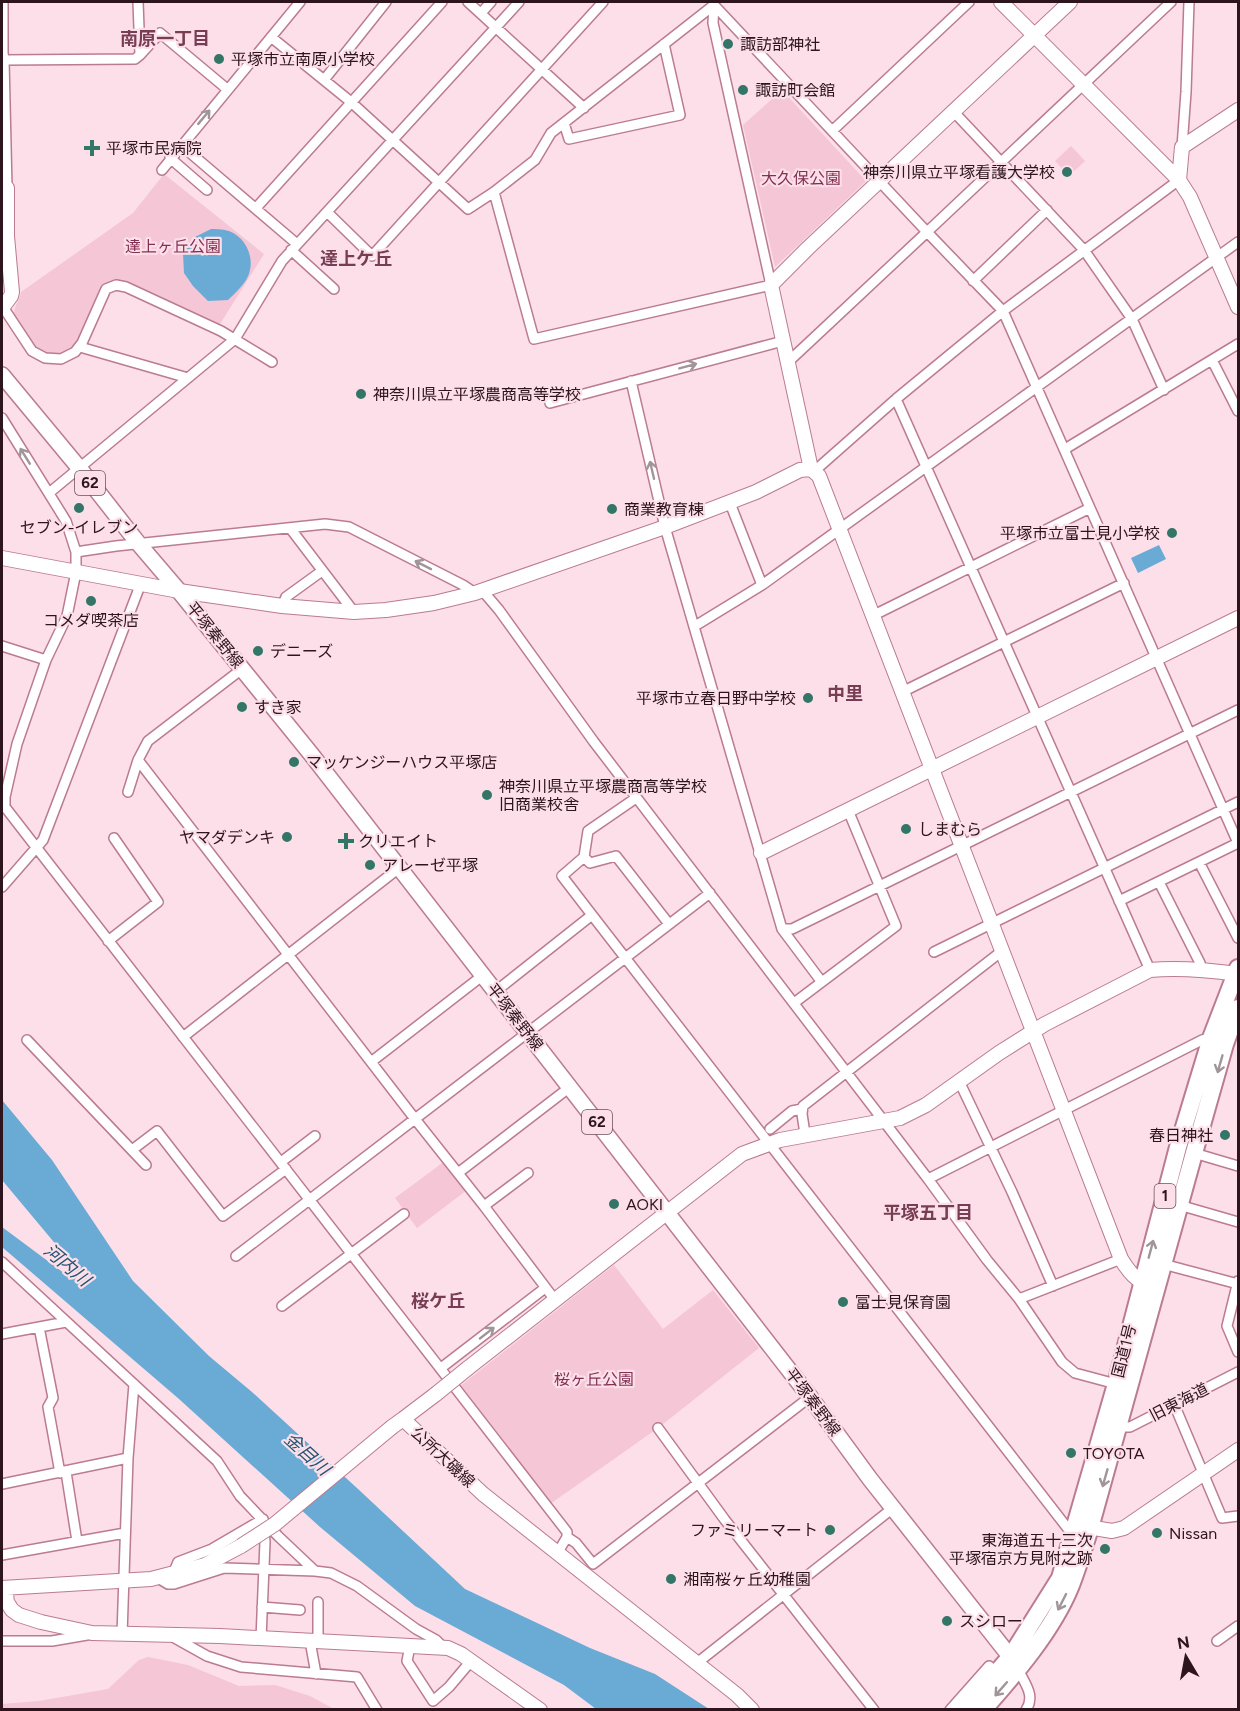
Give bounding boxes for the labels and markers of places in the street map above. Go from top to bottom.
place label: 諏訪部神社 [740,35,820,54]
marker: 諏訪部神社 [721,37,735,51]
place label: 平塚市立南原小学校 [231,50,375,69]
marker: 平塚市立南原小学校 [212,52,226,66]
place label: 諏訪町会館 [755,81,835,100]
marker: 諏訪町会館 [736,83,750,97]
marker: 平塚市民病院 [83,139,101,157]
place label: 平塚市民病院 [106,139,202,158]
place label: 神奈川県立平塚看護大学校 [863,163,1055,182]
marker: 神奈川県立平塚看護大学校 [1060,165,1074,179]
place label: 神奈川県立平塚農商高等学校 [373,385,581,404]
marker: 神奈川県立平塚農商高等学校 [354,387,368,401]
place label: 商業教育棟 [624,500,704,519]
marker: セブン-イレブン [72,501,86,515]
marker: 商業教育棟 [605,502,619,516]
place label: セブン-イレブン [20,518,138,537]
place label: 平塚市立富士見小学校 [1000,524,1160,543]
marker: 平塚市立富士見小学校 [1165,526,1179,540]
marker: コメダ喫茶店 [84,594,98,608]
place label: コメダ喫茶店 [43,611,139,630]
place label: デニーズ [270,642,333,661]
marker: デニーズ [251,644,265,658]
place label: 平塚市立春日野中学校 [636,689,796,708]
marker: 平塚市立春日野中学校 [801,691,815,705]
place label: すき家 [254,698,302,717]
marker: すき家 [235,700,249,714]
place label: マッケンジーハウス平塚店 [306,753,497,772]
marker: マッケンジーハウス平塚店 [287,755,301,769]
place label: 神奈川県立平塚農商高等学校 旧商業校舎 [499,777,707,814]
marker: 神奈川県立平塚農商高等学校 旧商業校舎 [480,788,494,802]
place label: しまむら [918,820,982,839]
marker: しまむら [899,822,913,836]
place label: ヤマダデンキ [179,828,275,847]
marker: ヤマダデンキ [280,830,294,844]
place label: クリエイト [358,832,438,851]
marker: クリエイト [339,834,353,848]
place label: アレーゼ平塚 [382,856,478,875]
marker: アレーゼ平塚 [363,858,377,872]
place label: 春日神社 [1149,1126,1213,1145]
marker: 春日神社 [1218,1128,1232,1142]
place label: AOKI [626,1195,663,1214]
marker: AOKI [607,1197,621,1211]
place label: 富士見保育園 [855,1293,951,1312]
marker: 富士見保育園 [836,1295,850,1309]
place label: TOYOTA [1083,1444,1145,1463]
marker: TOYOTA [1064,1446,1078,1460]
place label: ファミリーマート [690,1521,818,1540]
marker: ファミリーマート [823,1523,837,1537]
place label: Nissan [1169,1524,1217,1543]
marker: Nissan [1150,1526,1164,1540]
place label: 東海道五十三次 平塚宿京方見附之跡 [949,1531,1093,1568]
marker: 東海道五十三次 平塚宿京方見附之跡 [1098,1542,1112,1556]
place label: 湘南桜ヶ丘幼稚園 [683,1570,811,1589]
marker: 湘南桜ヶ丘幼稚園 [664,1572,678,1586]
place label: スシロー [959,1612,1023,1631]
marker: スシロー [940,1614,954,1628]

